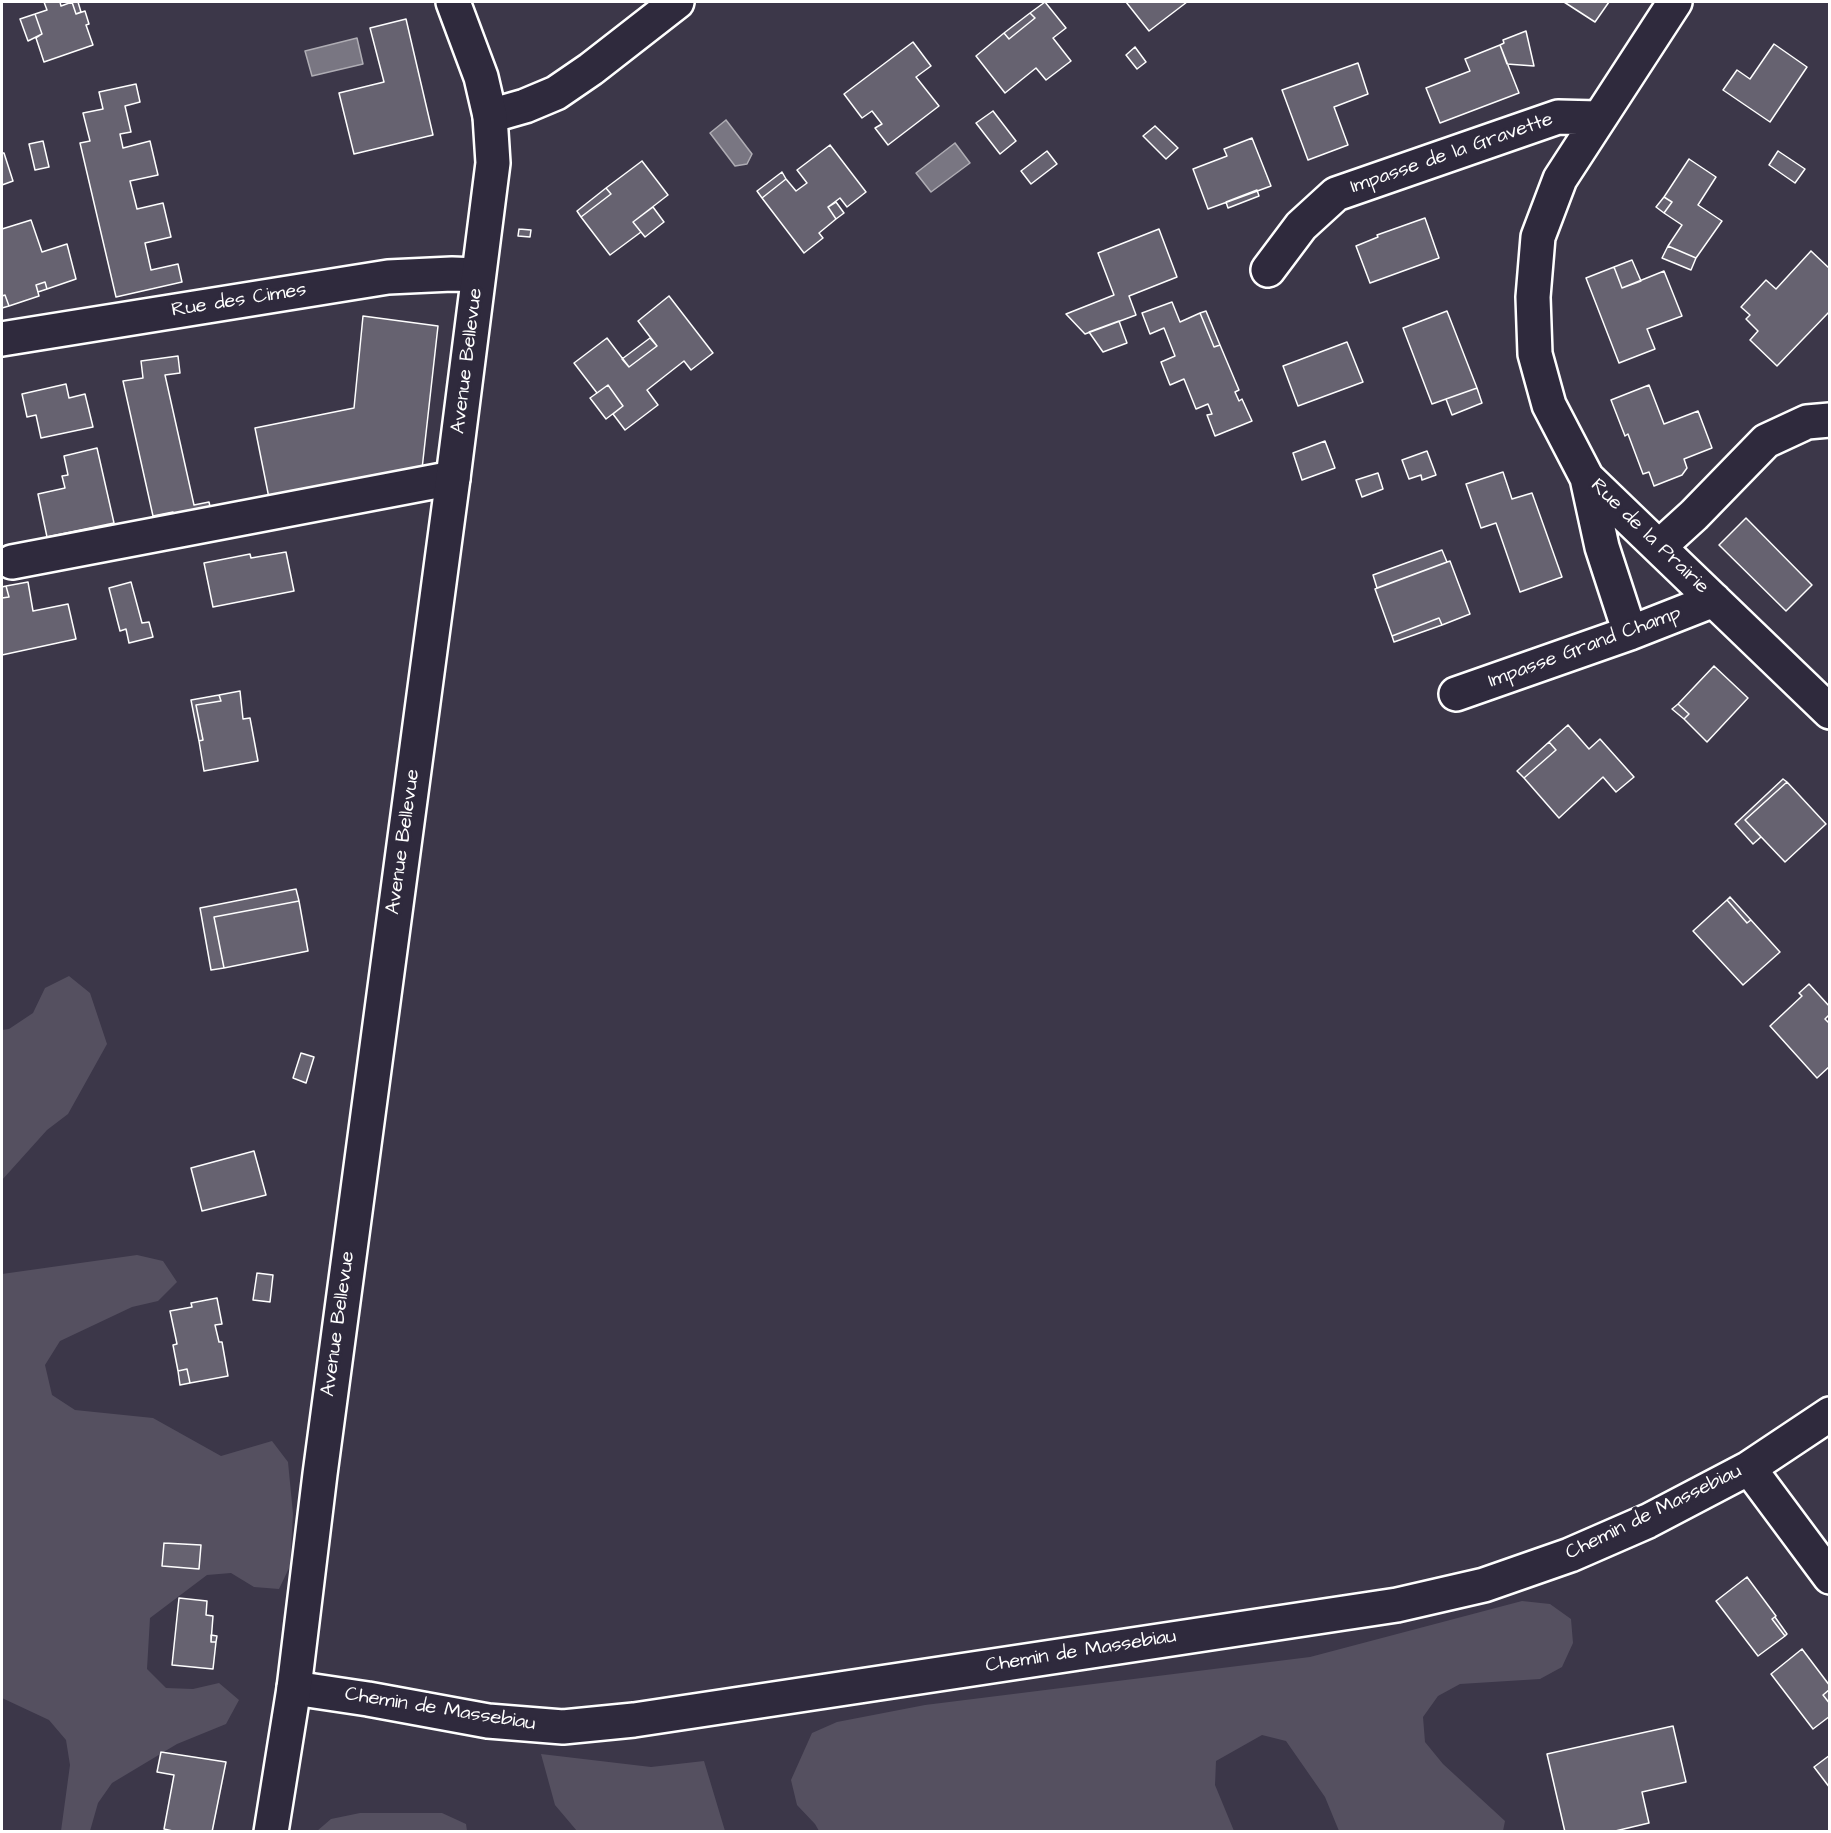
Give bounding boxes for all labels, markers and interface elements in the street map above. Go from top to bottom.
street label: Impasse de la Gravette [1348,108,1556,200]
street label: Rue des Cimes [170,279,308,323]
street label: Avenue Bellevue [447,287,489,435]
street label: Rue de la Prairie [1585,474,1713,600]
street label: Impasse Grand Champ [1485,602,1685,694]
street label: Avenue Bellevue [382,768,426,916]
street label: Avenue Bellevue [317,1250,361,1398]
street label: Chemin de Massebiau [1562,1460,1746,1566]
street label: Chemin de Massebiau [984,1625,1178,1679]
street label: Chemin de Massebiau [343,1683,537,1737]

